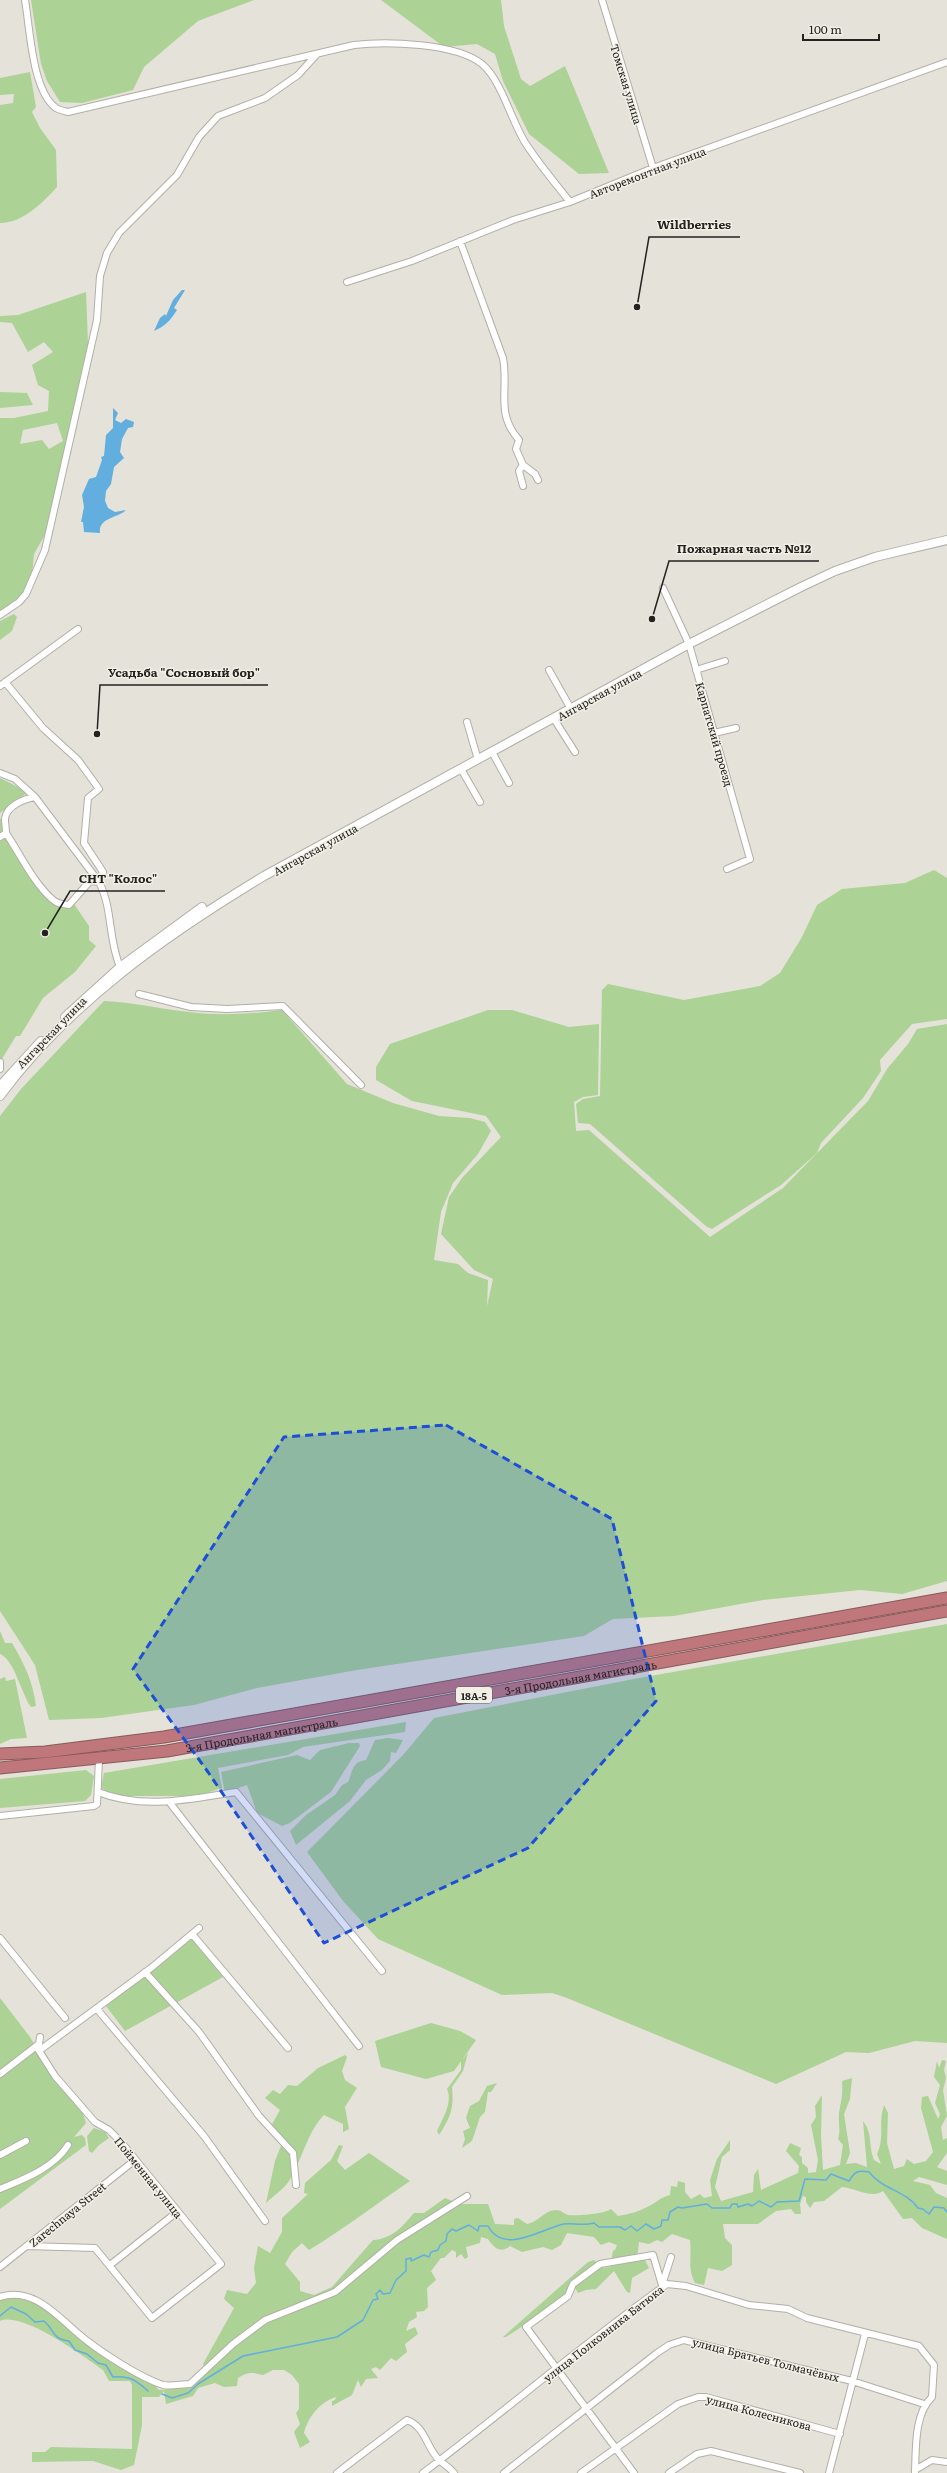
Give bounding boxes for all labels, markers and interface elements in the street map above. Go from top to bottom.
scale bar [803,16,879,42]
text: 100 m [809,20,842,38]
street label: Томская улица [607,42,647,126]
street label: Авторемонтная улица [586,142,708,202]
callout: Wildberries [649,213,740,237]
text: Wildberries [657,215,731,233]
callout: Пожарная часть №12 [669,537,819,561]
text: Пожарная часть №12 [677,539,812,557]
callout: Усадьба "Сосновый бор" [100,661,268,685]
text: Усадьба "Сосновый бор" [108,663,260,681]
street label: Ангарская улица [554,664,644,724]
street label: Карпатский проезд [692,680,738,788]
street label: Ангарская улица [270,819,360,879]
callout: СНТ "Колос" [70,867,165,891]
text: СНТ "Колос" [79,869,157,887]
street label: Ангарская улица [13,992,90,1071]
street label: 3-я Продольная магистраль [503,1655,658,1698]
road number: 18А-5 [456,1687,492,1703]
street label: 3-я Продольная магистраль [184,1713,339,1756]
street label: Пойменная улица [111,2133,187,2221]
street label: Zarechnaya Street [25,2178,109,2250]
street label: улица Полковника Батюка [539,2281,667,2385]
street label: улица Братьев Толмачёвых [691,2333,842,2385]
street label: улица Колесникова [705,2390,813,2434]

